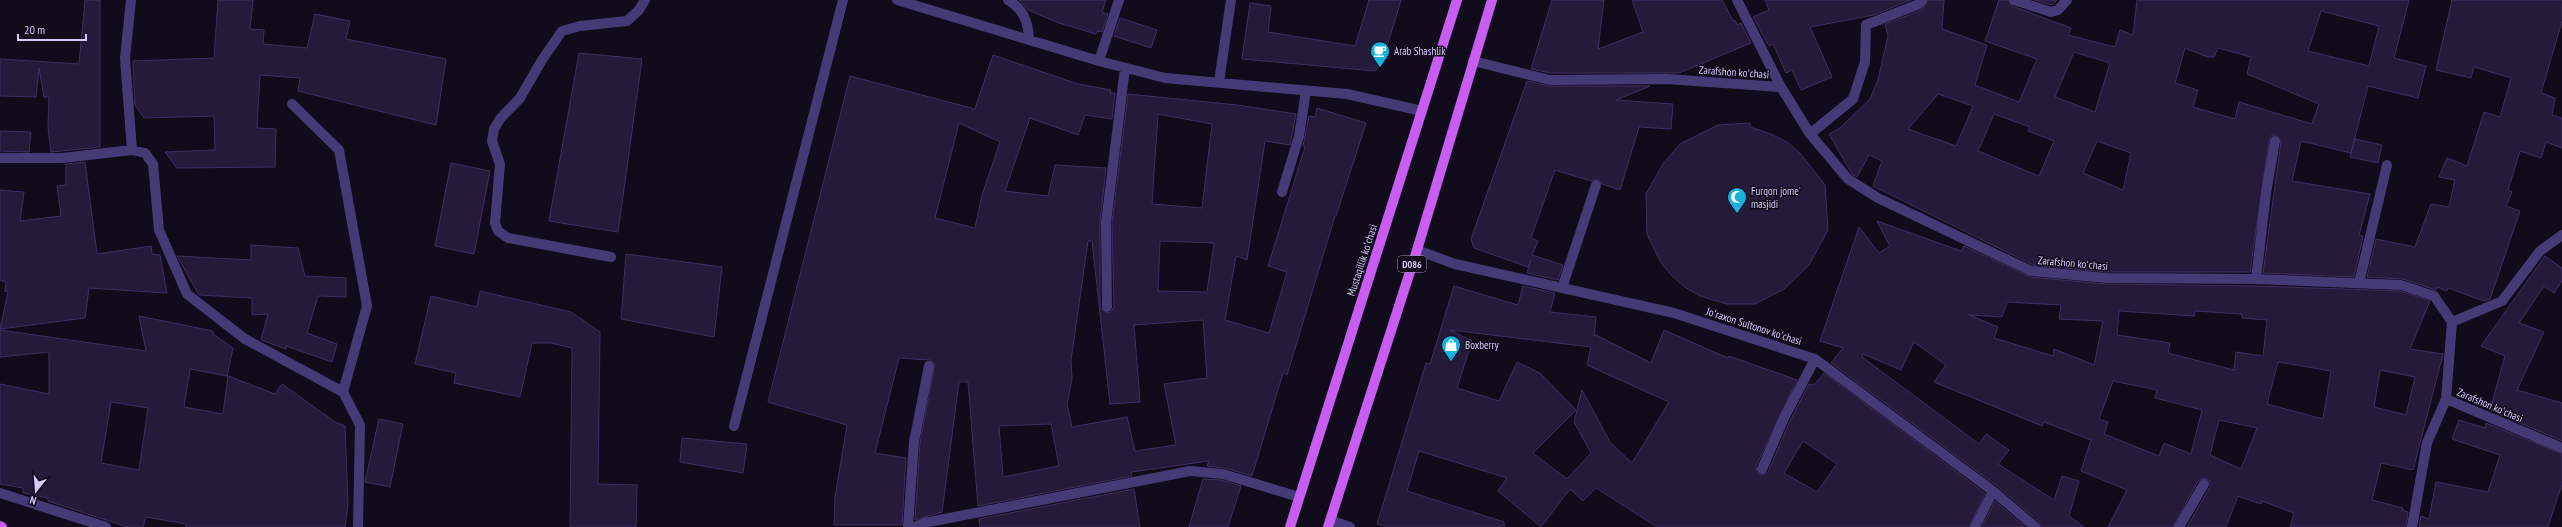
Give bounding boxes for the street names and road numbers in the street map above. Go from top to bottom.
street label: Zarafshon koʻchasi [1698,63,1770,81]
street label: Mustaqillik koʻchasi [1344,222,1380,298]
street label: Zarafshon koʻchasi [2037,253,2109,273]
road number: D086 [1398,256,1426,272]
street label: Joʻraxon Sultonov koʻchasi [1704,304,1804,348]
street label: Zarafshon koʻchasi [2455,385,2525,425]

